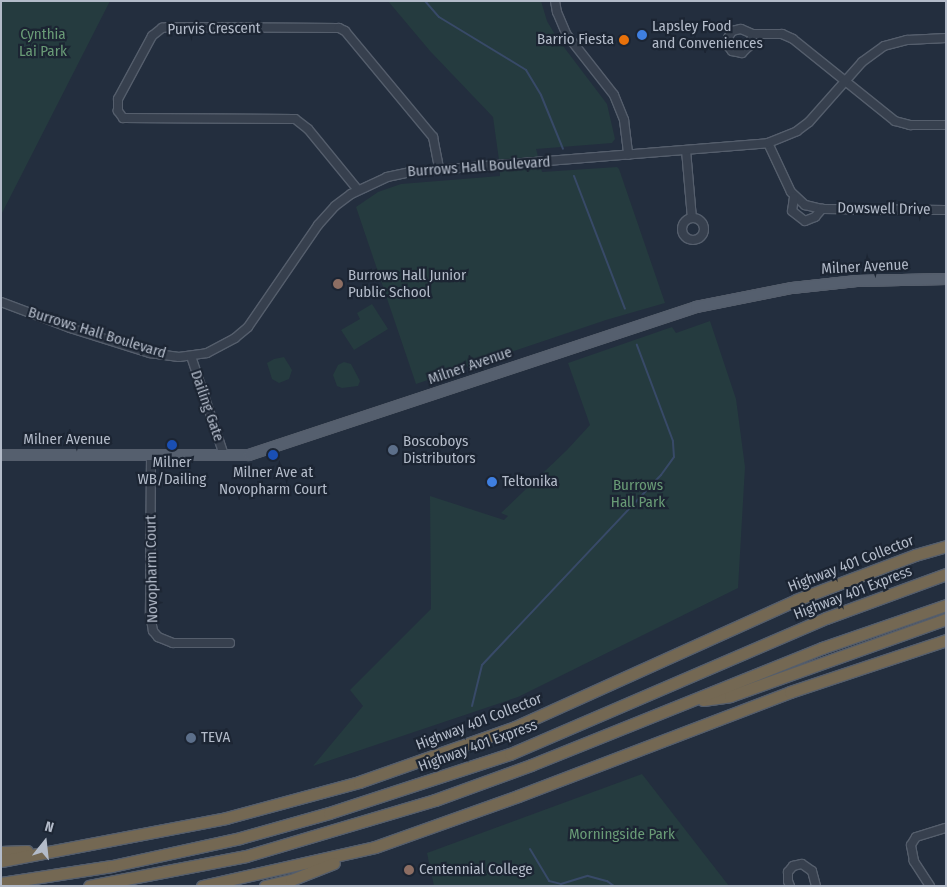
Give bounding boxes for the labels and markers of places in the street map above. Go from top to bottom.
place label: Lapsley Food and Conveniences [652,17,763,52]
marker: Lapsley Food and Conveniences [636,29,648,41]
place label: Barrio Fiesta [537,31,614,49]
marker: Barrio Fiesta [618,34,630,46]
place label: Burrows Hall Junior Public School [348,266,466,301]
marker: Burrows Hall Junior Public School [332,278,344,290]
place label: Boscoboys Distributors [403,432,476,467]
marker: Milner WB/Dailing [166,439,178,451]
marker: Boscoboys Distributors [387,444,399,456]
marker: Milner Ave at Novopharm Court [267,449,279,461]
place label: Milner WB/Dailing [138,453,206,488]
place label: Milner Ave at Novopharm Court [219,463,327,498]
place label: Teltonika [502,473,558,491]
marker: Teltonika [486,476,498,488]
place label: TEVA [201,729,230,747]
marker: TEVA [185,732,197,744]
place label: Centennial College [419,861,533,879]
marker: Centennial College [403,864,415,876]

